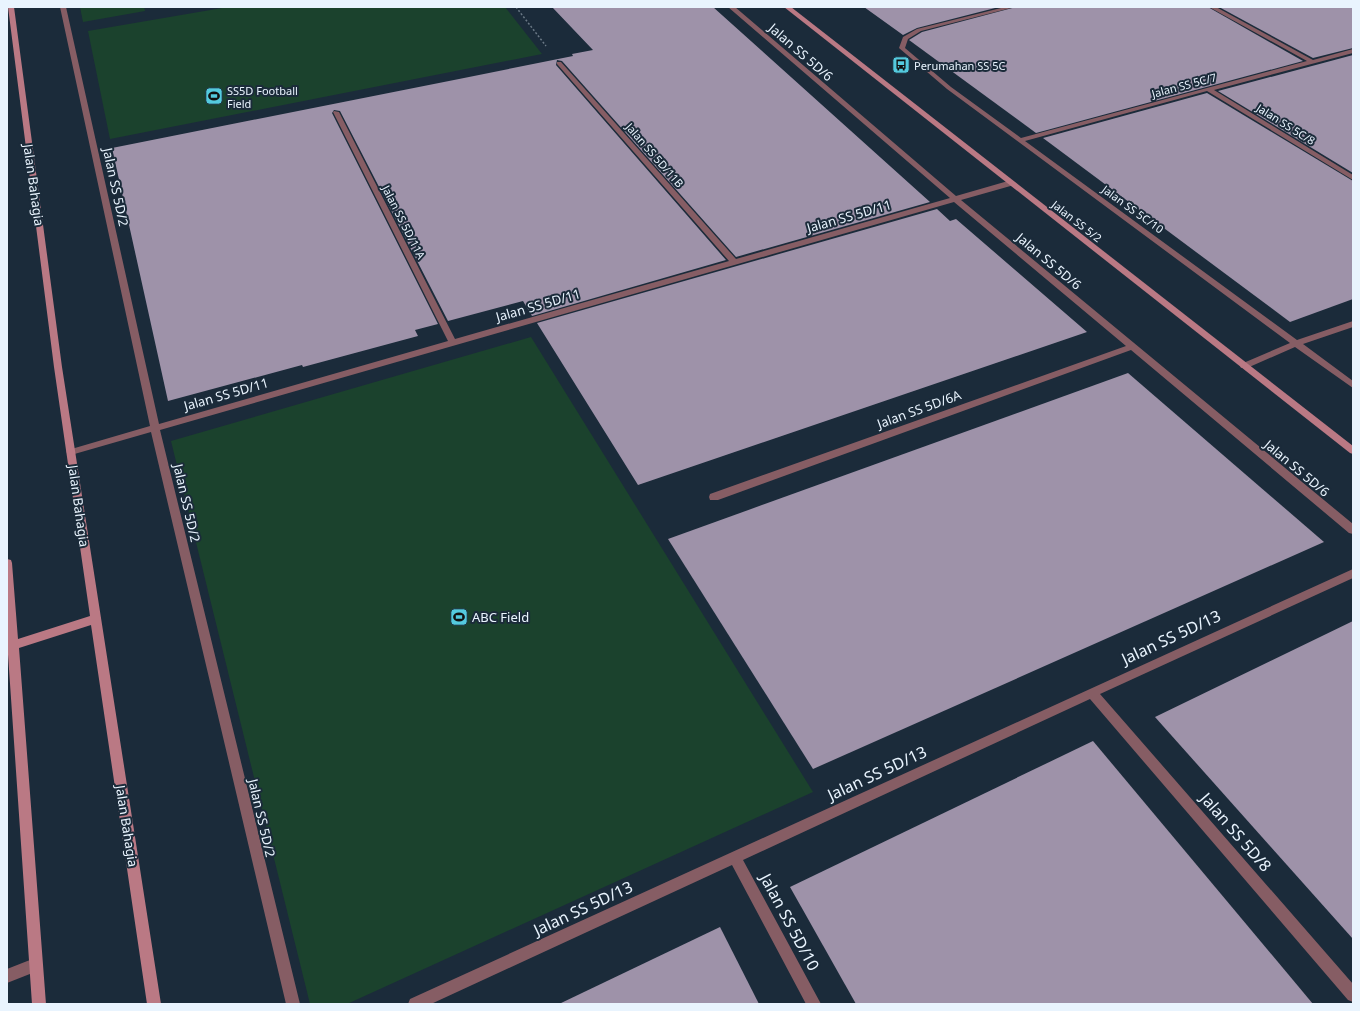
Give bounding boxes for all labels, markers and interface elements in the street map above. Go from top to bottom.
street label: Jalan SS 5D/6 [763,18,837,85]
bus stop icon: Perumahan SS 5C [891,55,911,75]
place label: Perumahan SS 5C [914,58,1006,73]
street label: Jalan SS 5C/7 [1149,69,1218,101]
place label: SS5D Football Field [227,83,298,111]
sports icon: SS5D Football Field [204,86,224,106]
street label: Jalan SS 5C/8 [1253,100,1318,148]
street label: Jalan SS 5D/11B [622,119,687,190]
street label: Jalan Bahagia [19,141,49,227]
street label: Jalan SS 5D/2 [98,144,133,228]
street label: Jalan SS 5C/10 [1098,181,1167,236]
street label: Jalan SS 5D/11A [379,182,429,262]
street label: Jalan SS 5D/11 [803,195,893,237]
street label: Jalan SS 5/2 [1048,196,1105,245]
street label: Jalan SS 5D/6 [1011,227,1085,294]
street label: Jalan SS 5D/11 [492,284,582,326]
street label: Jalan SS 5D/11 [180,373,270,415]
street label: Jalan SS 5D/6A [873,385,964,433]
street label: Jalan SS 5D/6 [1259,434,1333,501]
street label: Jalan SS 5D/2 [169,460,205,544]
street label: Jalan Bahagia [64,462,94,548]
street label: Jalan SS 5D/13 [1116,604,1224,670]
sports icon: ABC Field [449,607,469,627]
place label: ABC Field [472,608,529,626]
street label: Jalan SS 5D/13 [822,740,930,806]
street label: Jalan SS 5D/2 [244,775,280,859]
street label: Jalan Bahagia [111,782,142,868]
street label: Jalan SS 5D/8 [1194,786,1277,876]
street label: Jalan SS 5D/10 [754,868,825,975]
street label: Jalan SS 5D/13 [528,875,636,941]

